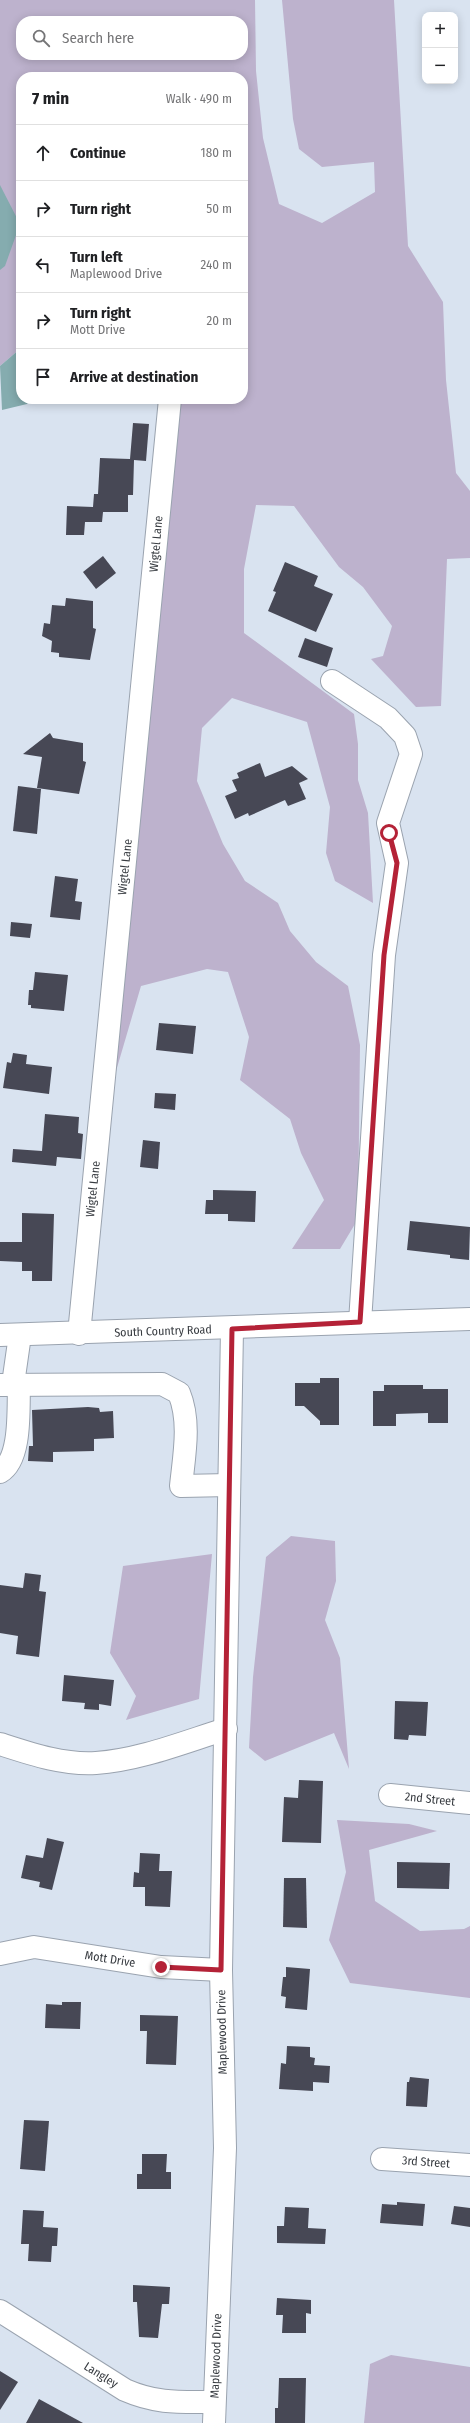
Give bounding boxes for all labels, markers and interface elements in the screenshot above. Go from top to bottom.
map controls [422,12,458,84]
button: + [422,12,458,48]
search box [16,16,248,60]
icon: search [30,27,52,49]
text: Search here [62,29,134,47]
button: − [422,48,458,84]
text: 7 min [32,88,69,109]
text: Walk · 490 m [166,91,232,106]
icon: ahead [32,142,54,164]
text: Continue [70,144,126,162]
text: 180 m [201,145,232,160]
icon: right [32,198,54,220]
text: Turn right [70,200,131,218]
text: 50 m [206,201,232,216]
text: Turn left [70,248,123,266]
icon: left [32,254,54,276]
text: 240 m [200,257,232,272]
text: Maplewood Drive [70,266,162,281]
text: Turn right [70,304,131,322]
icon: right [32,310,54,332]
text: 20 m [206,313,232,328]
text: Mott Drive [70,322,125,337]
icon: arrive [32,366,54,388]
text: Arrive at destination [70,368,198,386]
street label: Wigtel Lane [147,515,165,573]
route start [380,824,398,842]
street label: Wigtel Lane [115,838,135,896]
street label: Wigtel Lane [83,1160,103,1218]
street label: South Country Road [114,1322,212,1340]
street label: 2nd Street [404,1789,456,1809]
street label: Mott Drive [84,1948,136,1970]
route end [152,1958,170,1976]
street label: Maplewood Drive [214,1989,230,2075]
street label: 3rd Street [402,2153,451,2171]
street label: Maplewood Drive [208,2313,224,2399]
street label: Langley [81,2359,121,2391]

